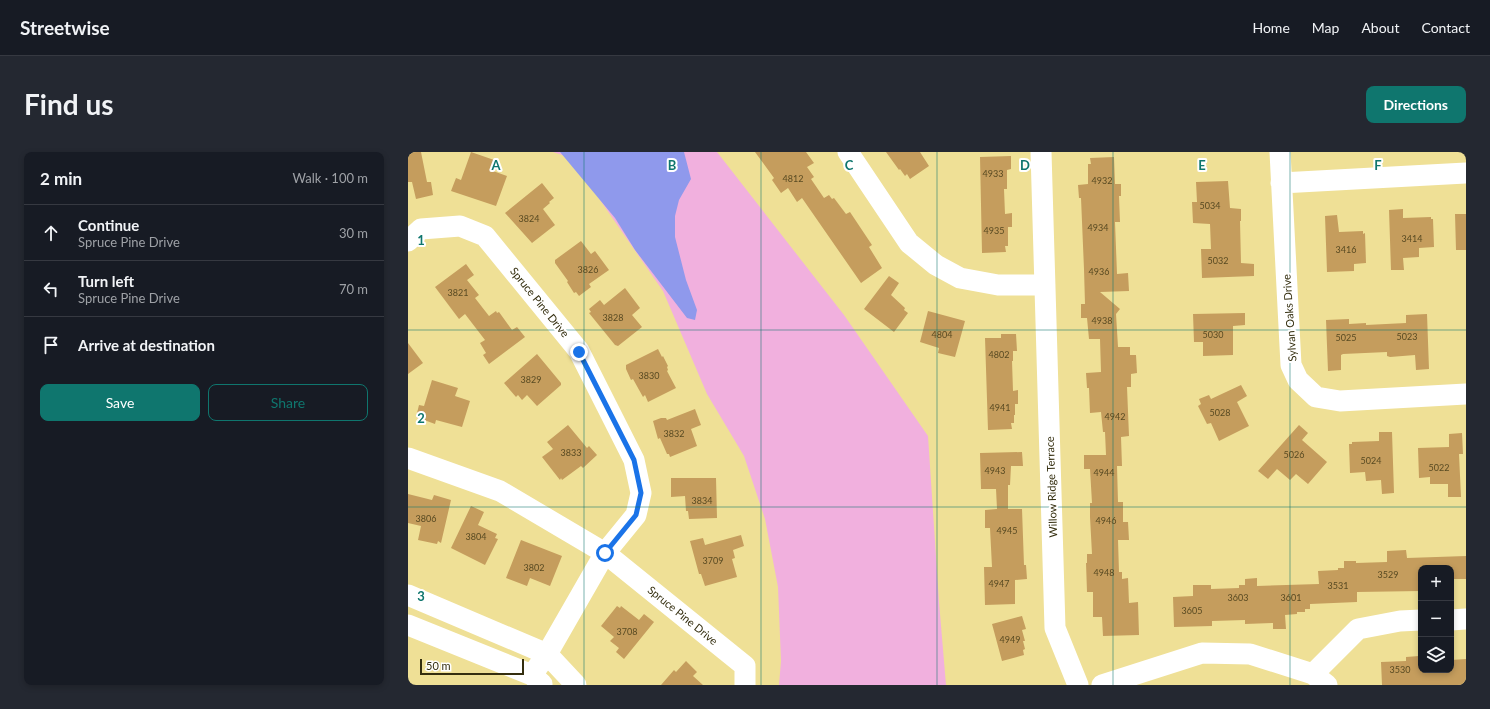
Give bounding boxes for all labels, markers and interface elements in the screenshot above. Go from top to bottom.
text: Streetwise [20,16,110,39]
text: Home [1252,19,1290,36]
text: Map [1312,19,1339,36]
text: About [1361,19,1399,36]
text: Contact [1421,19,1470,36]
button: Directions [1366,86,1466,123]
text: Find us [24,87,114,121]
text: A [490,157,501,173]
text: B [668,157,677,173]
text: C [845,157,854,173]
text: D [1020,157,1030,173]
text: E [1198,157,1206,173]
text: F [1374,157,1382,173]
text: 2 min [40,168,82,189]
house number: 4933 [983,168,1003,179]
text: Walk · 100 m [292,170,368,186]
house number: 4812 [783,173,803,184]
house number: 4932 [1092,175,1112,186]
house number: 5034 [1200,200,1220,211]
house number: 3824 [519,213,539,224]
text: Continue [78,216,139,234]
icon: ahead [40,222,62,244]
house number: 4934 [1088,222,1108,233]
text: 30 m [339,225,368,241]
house number: 4935 [984,225,1004,236]
text: 1 [417,232,425,248]
house number: 3414 [1402,233,1422,244]
text: Spruce Pine Drive [78,234,180,250]
house number: 3416 [1336,244,1356,255]
house number: 5032 [1208,255,1228,266]
street label: Spruce Pine Drive [508,264,572,340]
house number: 3826 [578,264,598,275]
house number: 4936 [1089,266,1109,277]
text: Turn left [78,272,134,290]
street label: Sylvan Oaks Drive [1279,274,1299,362]
icon: left [40,278,62,300]
text: 70 m [339,281,368,297]
house number: 3821 [448,287,468,298]
text: Spruce Pine Drive [78,290,180,306]
house number: 3828 [603,312,623,323]
house number: 4938 [1092,315,1112,326]
house number: 4804 [932,329,952,340]
house number: 5030 [1203,329,1223,340]
house number: 5023 [1397,331,1417,342]
house number: 5025 [1336,332,1356,343]
icon: arrive [40,334,62,356]
text: Arrive at destination [78,336,215,354]
route end [570,343,588,361]
house number: 4802 [989,349,1009,360]
house number: 3830 [639,370,659,381]
house number: 3829 [521,374,541,385]
button: Save [40,384,200,421]
button: Share [208,384,368,421]
house number: 4941 [990,402,1010,413]
house number: 5028 [1210,407,1230,418]
text: 2 [417,410,425,426]
house number: 4942 [1105,411,1125,422]
house number: 3832 [664,428,684,439]
street label: Willow Ridge Terrace [1043,436,1059,538]
house number: 3833 [561,447,581,458]
house number: 5026 [1284,449,1304,460]
house number: 5024 [1361,455,1381,466]
house number: 5022 [1429,462,1449,473]
house number: 4943 [985,465,1005,476]
house number: 4944 [1094,467,1114,478]
house number: 3834 [692,495,712,506]
house number: 3806 [416,513,436,524]
house number: 4946 [1096,515,1116,526]
house number: 4945 [997,525,1017,536]
house number: 3804 [466,531,486,542]
route start [596,544,614,562]
house number: 3709 [703,555,723,566]
house number: 3802 [524,562,544,573]
map controls [1418,565,1454,673]
button: + [1418,565,1454,601]
house number: 4948 [1094,567,1114,578]
house number: 3529 [1378,569,1398,580]
house number: 4947 [989,578,1009,589]
house number: 3531 [1328,580,1348,591]
street label: Spruce Pine Drive [645,583,721,647]
text: 3 [417,588,425,604]
house number: 3603 [1228,592,1248,603]
house number: 3601 [1281,592,1301,603]
button: − [1418,601,1454,637]
house number: 3605 [1182,605,1202,616]
house number: 3708 [617,626,637,637]
house number: 4949 [1000,634,1020,645]
button: layers [1418,637,1454,673]
scale bar [420,657,524,676]
text: 50 m [426,659,451,672]
house number: 3530 [1390,664,1410,675]

